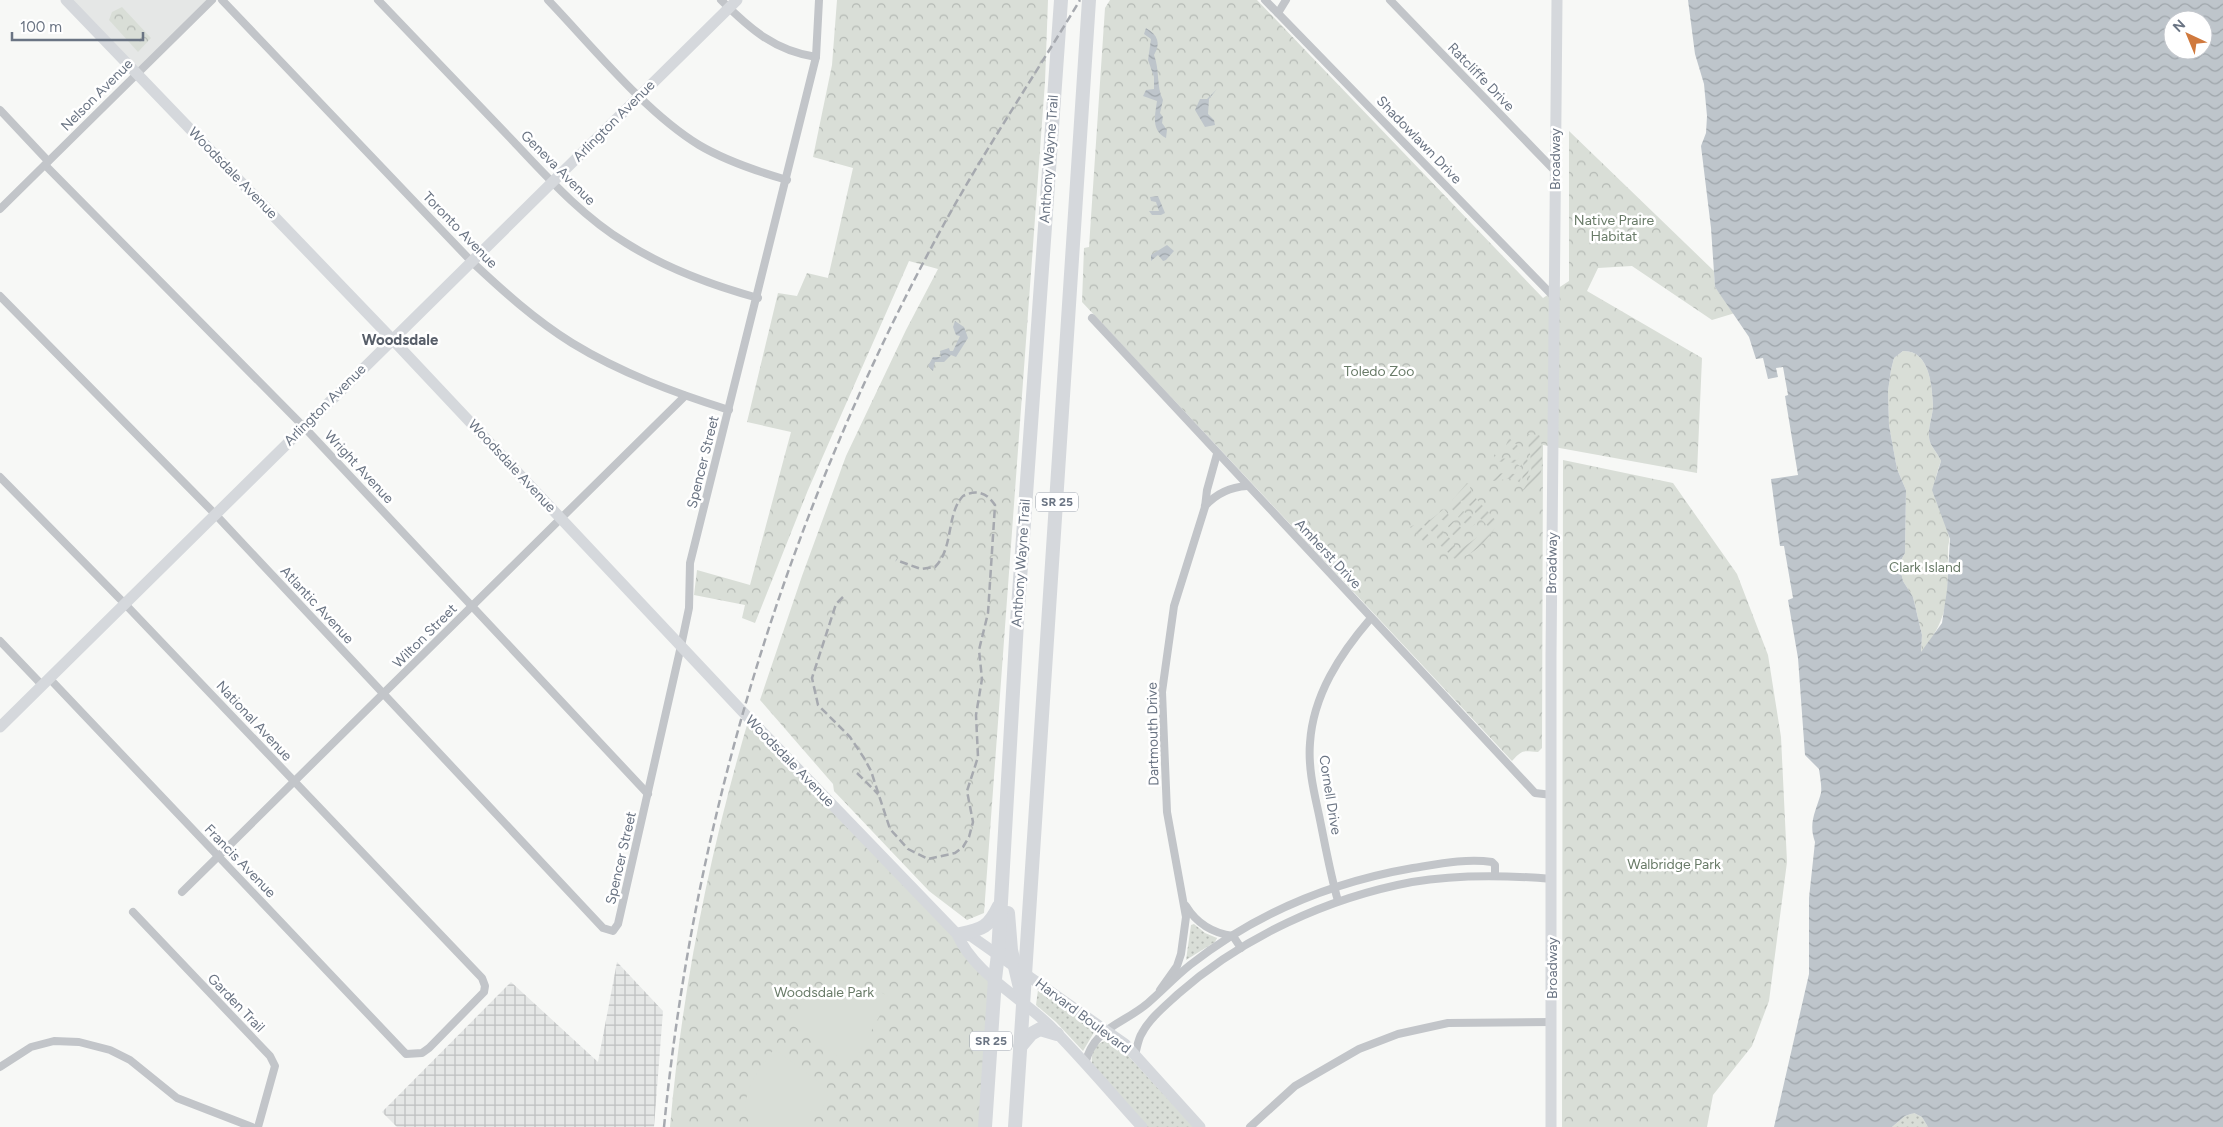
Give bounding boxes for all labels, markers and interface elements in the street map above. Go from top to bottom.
scale bar [12,10,144,42]
north arrow [2163,10,2213,60]
text: N [2170,16,2189,36]
text: 100 m [20,18,62,36]
street label: Ratcliffe Drive [1444,39,1518,115]
street label: Nelson Avenue [57,55,137,135]
street label: Arlington Avenue [570,76,659,165]
street label: Shadowlawn Drive [1373,93,1465,188]
street label: Anthony Wayne Trail [1036,94,1062,224]
street label: Woodsdale Avenue [185,124,281,223]
street label: Geneva Avenue [517,127,599,209]
street label: Broadway [1547,127,1564,190]
street label: Toronto Avenue [419,188,501,272]
park label: Native Praire Habitat [1574,212,1654,245]
district label: Woodsdale [362,331,439,349]
street label: Arlington Avenue [281,360,370,449]
park label: Toledo Zoo [1344,363,1414,380]
street label: Spencer Street [683,414,723,510]
street label: Woodsdale Avenue [465,416,560,516]
street label: Wright Avenue [321,427,397,507]
road number: SR 25 [1036,492,1078,512]
street label: Anthony Wayne Trail [1008,498,1034,628]
street label: Amherst Drive [1291,516,1365,593]
street label: Broadway [1543,531,1561,594]
park label: Clark Island [1889,559,1961,576]
street label: Atlantic Avenue [277,563,357,648]
street label: Wilton Street [389,600,461,672]
street label: National Avenue [212,677,296,765]
street label: Dartmouth Drive [1144,682,1162,786]
street label: Woodsdale Avenue [742,712,838,811]
street label: Cornell Drive [1315,754,1345,836]
street label: Spencer Street [602,810,640,906]
street label: Francis Avenue [201,821,279,901]
park label: Walbridge Park [1627,856,1721,873]
street label: Broadway [1544,936,1561,999]
street label: Garden Trail [204,970,268,1036]
street label: Harvard Boulevard [1032,975,1134,1057]
park label: Woodsdale Park [774,984,874,1001]
road number: SR 25 [970,1032,1012,1050]

